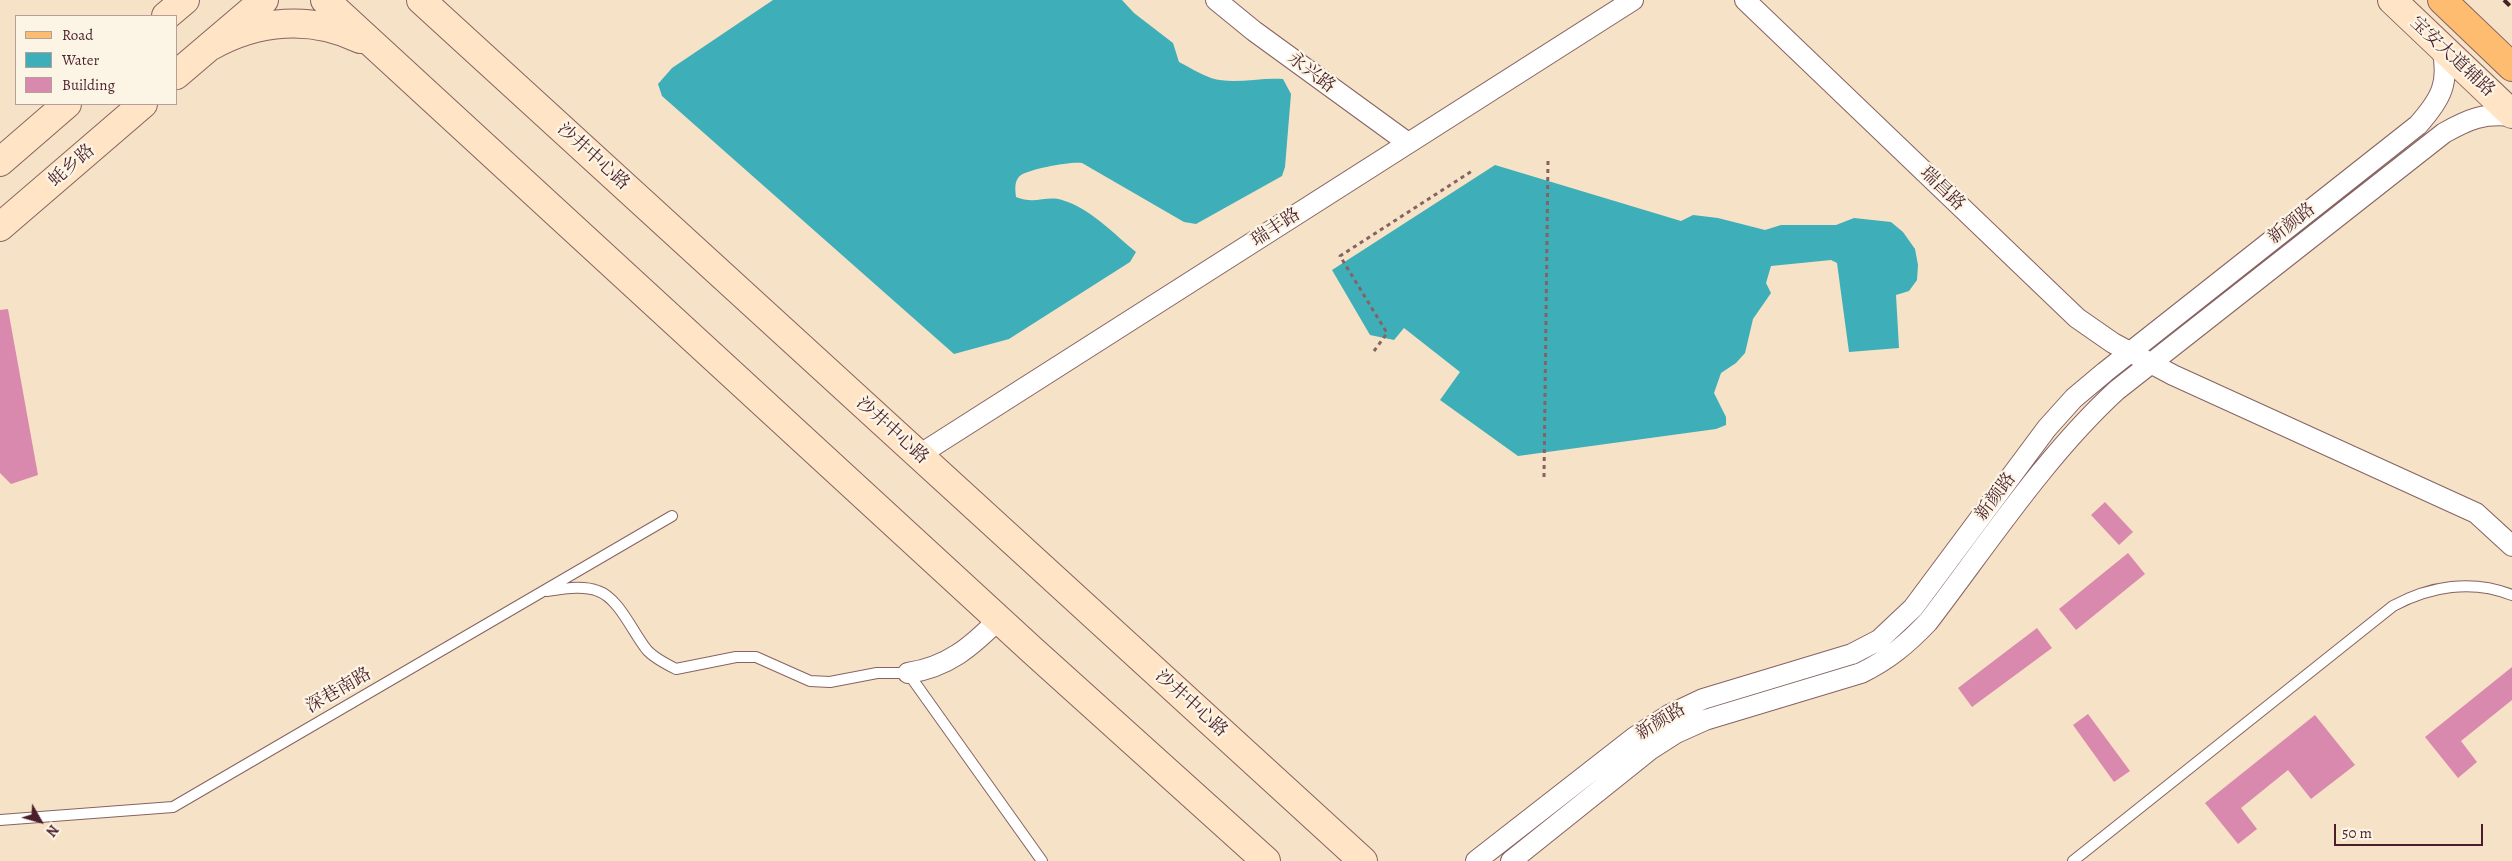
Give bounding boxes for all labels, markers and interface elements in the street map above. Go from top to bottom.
street label: 宝安大道辅路 [2405,12,2499,102]
legend [15,15,178,105]
text: Road [62,25,93,45]
street label: 永兴路 [1283,48,1339,98]
text: Water [62,50,99,70]
text: Building [62,75,115,95]
street label: 沙井中心路 [552,119,634,195]
street label: 蚝乡路 [45,140,99,192]
street label: 瑞昌路 [1915,162,1969,216]
street label: 新颜路 [2264,199,2320,249]
street label: 瑞丰路 [1247,204,1305,252]
street label: 沙井中心路 [851,393,933,469]
street label: 新颜路 [1971,469,2021,525]
street label: 深巷南路 [302,664,376,718]
street label: 沙井中心路 [1150,666,1232,742]
street label: 新颜路 [1632,699,1690,745]
north arrow [15,796,65,846]
scale bar [2337,814,2486,846]
text: N [42,821,63,840]
text: 50 m [2342,823,2372,843]

